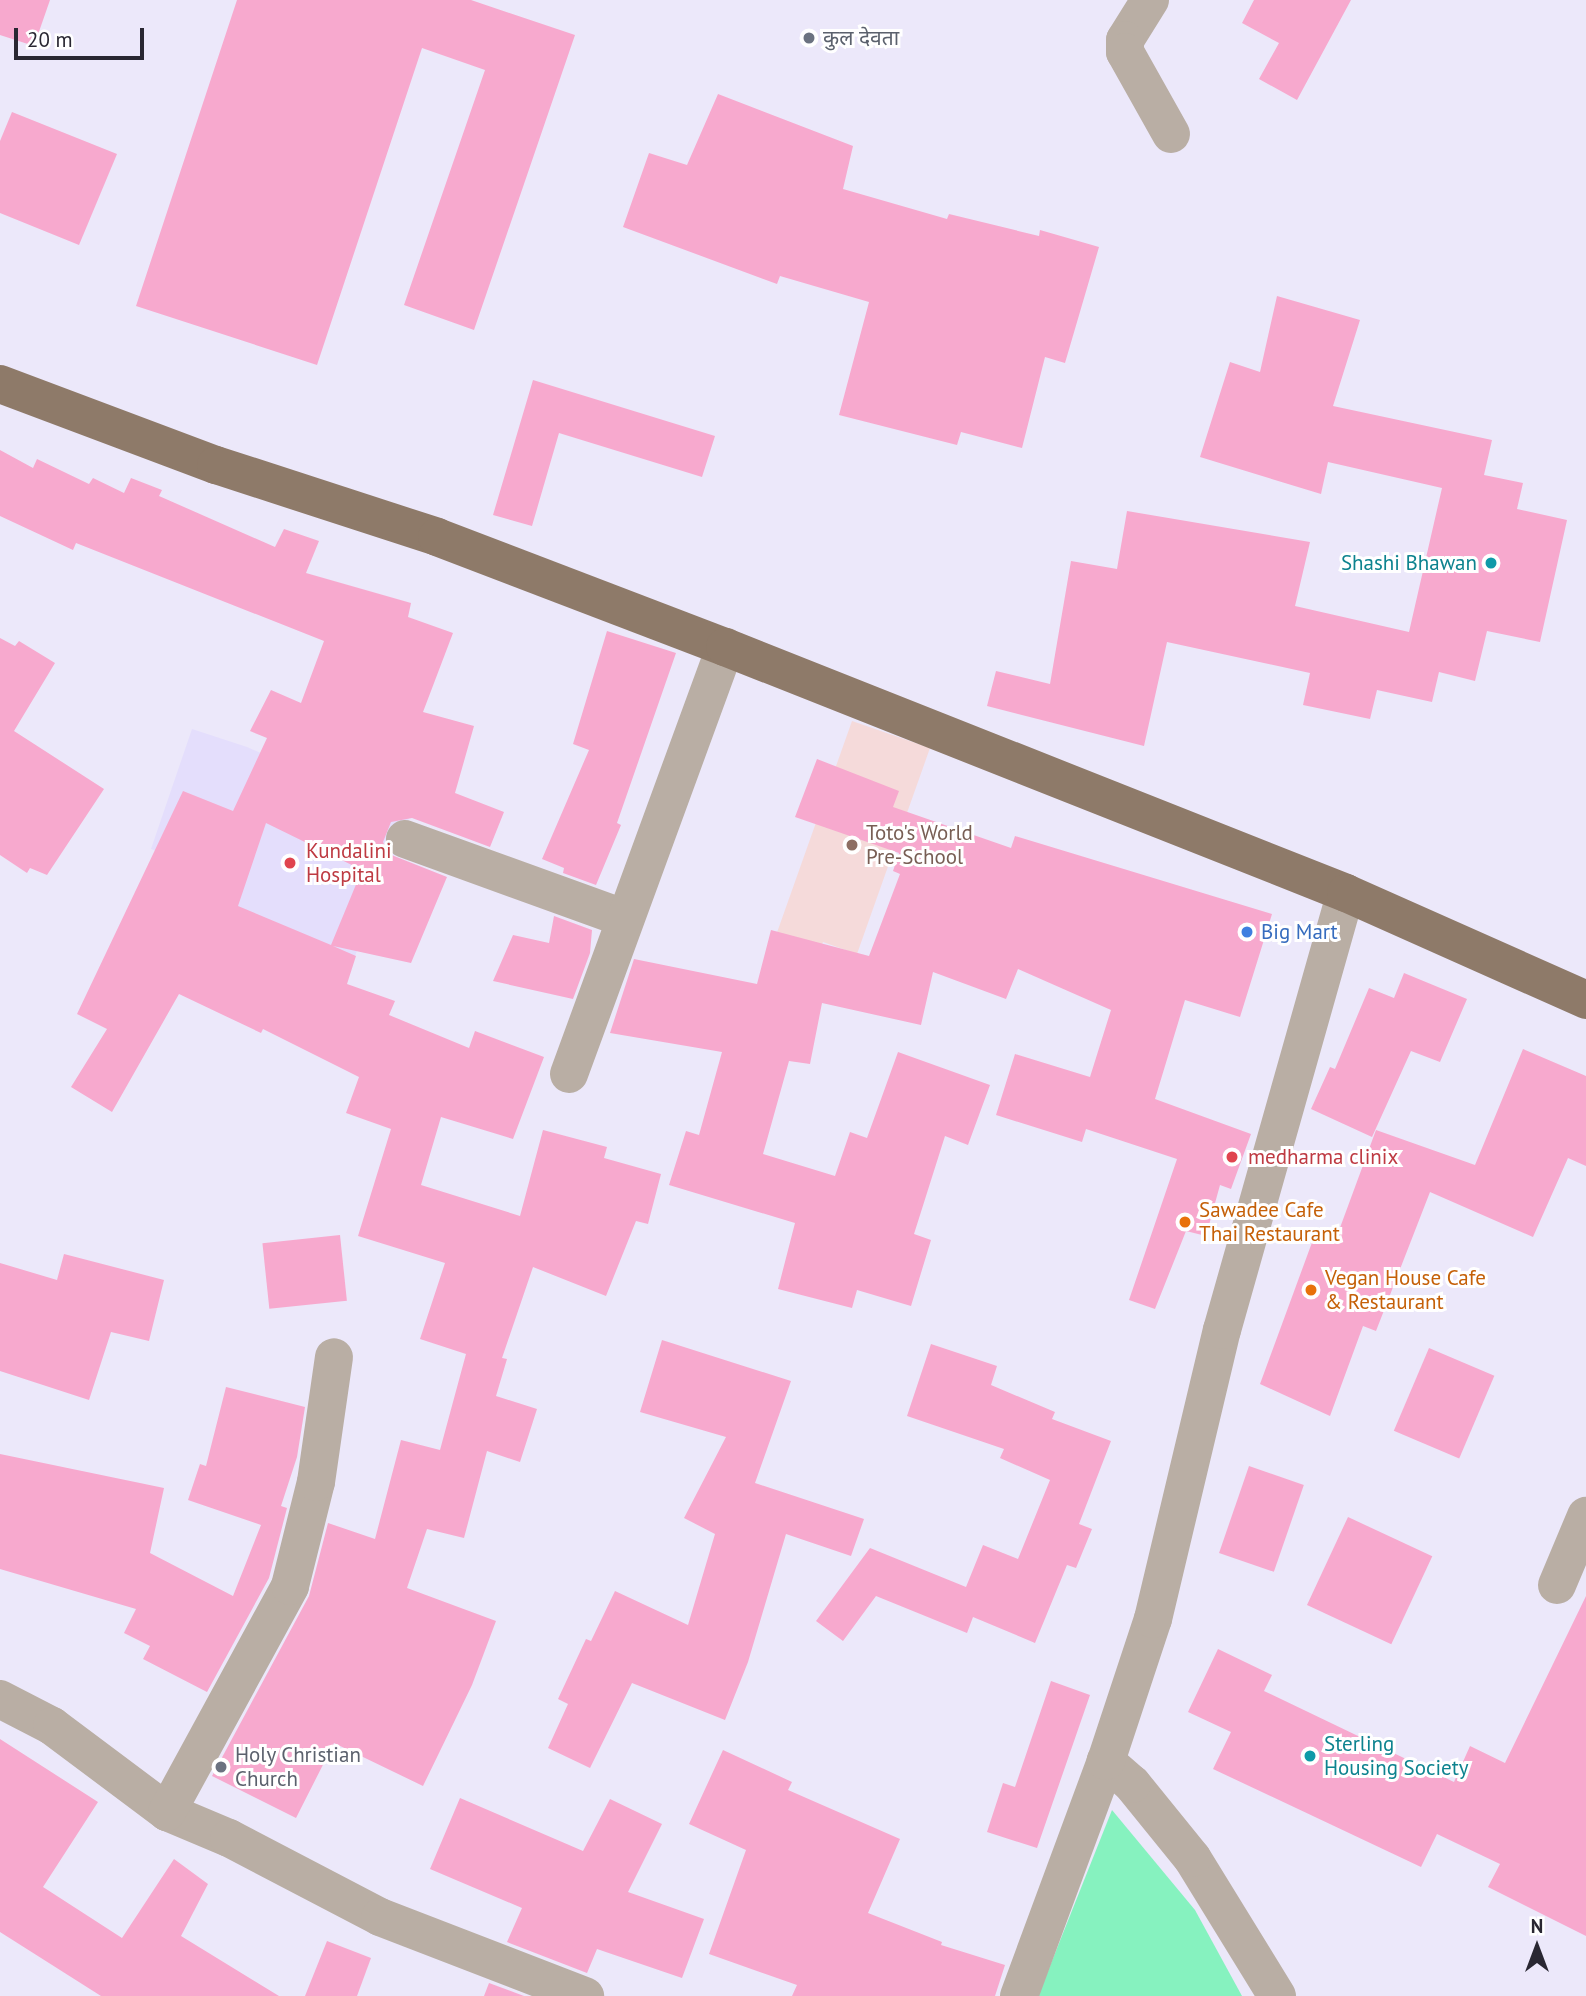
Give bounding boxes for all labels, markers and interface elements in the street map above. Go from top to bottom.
scale bar [18,14,147,58]
place label: कुल देवता [823,25,899,51]
text: 20 m [27,26,73,53]
marker: कुल देवता [801,30,817,46]
place label: Shashi Bhawan [1341,550,1477,576]
marker: Shashi Bhawan [1483,555,1499,571]
place label: Toto's World Pre-School [866,820,973,870]
marker: Toto's World Pre-School [844,837,860,853]
place label: Kundalini Hospital [306,838,392,888]
marker: Kundalini Hospital [280,853,300,873]
place label: Big Mart [1261,919,1338,945]
marker: Big Mart [1239,924,1255,940]
place label: medharma clinix [1248,1144,1398,1170]
marker: medharma clinix [1222,1147,1242,1167]
place label: Sawadee Cafe Thai Restaurant [1199,1197,1340,1247]
marker: Sawadee Cafe Thai Restaurant [1177,1214,1193,1230]
place label: Vegan House Cafe & Restaurant [1325,1265,1486,1315]
marker: Vegan House Cafe & Restaurant [1303,1282,1319,1298]
place label: Sterling Housing Society [1324,1731,1469,1781]
place label: Holy Christian Church [235,1742,362,1792]
marker: Sterling Housing Society [1302,1748,1318,1764]
marker: Holy Christian Church [213,1759,229,1775]
north arrow [1502,1912,1572,1982]
text: N [1531,1914,1543,1938]

